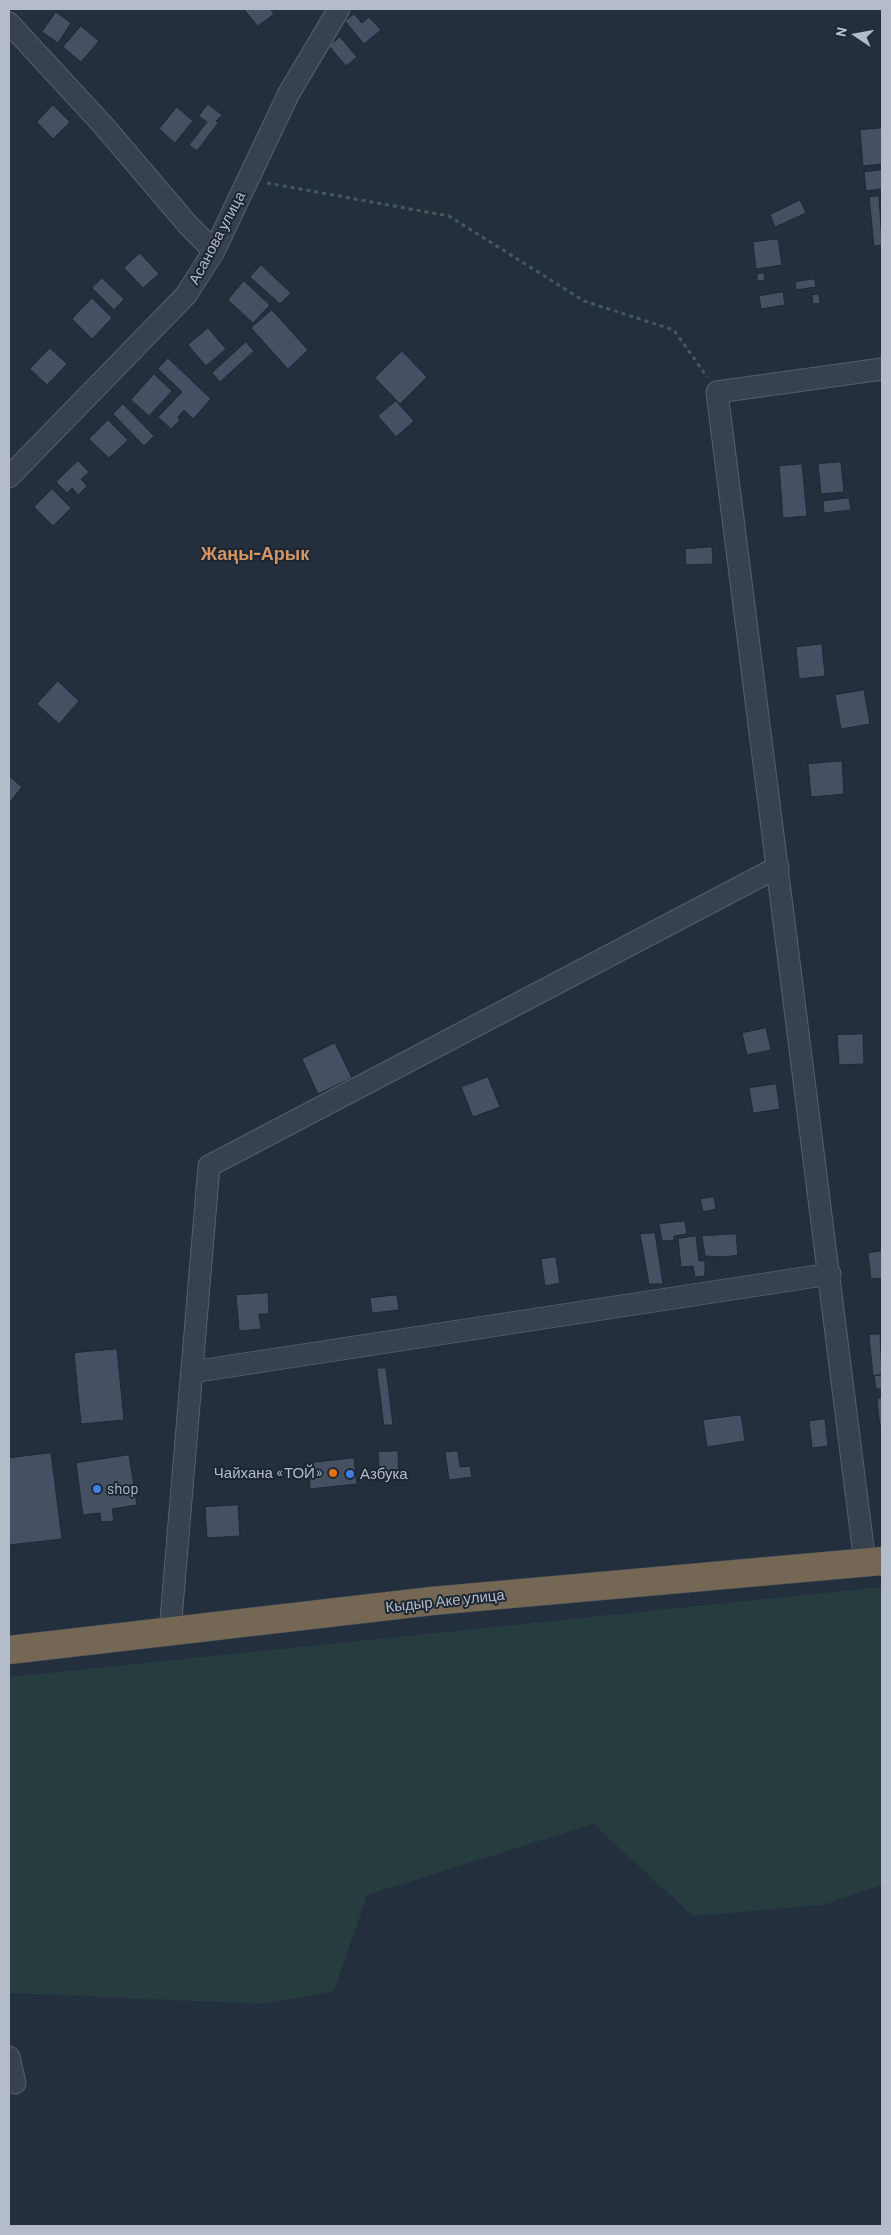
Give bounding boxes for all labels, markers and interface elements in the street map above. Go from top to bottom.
north arrow [831,10,881,60]
text: N [832,25,850,38]
street label: Асанова улица [185,188,249,288]
district label: Жаңы-Арык [201,543,309,565]
place label: Чайхана «ТОЙ» [214,1464,323,1482]
place label: Азбука [360,1465,408,1483]
marker: Чайхана «ТОЙ» [327,1467,339,1479]
marker: Азбука [344,1468,356,1480]
place label: shop [107,1480,139,1498]
marker: shop [91,1483,103,1495]
street label: Кыдыр Аке улица [385,1586,505,1616]

